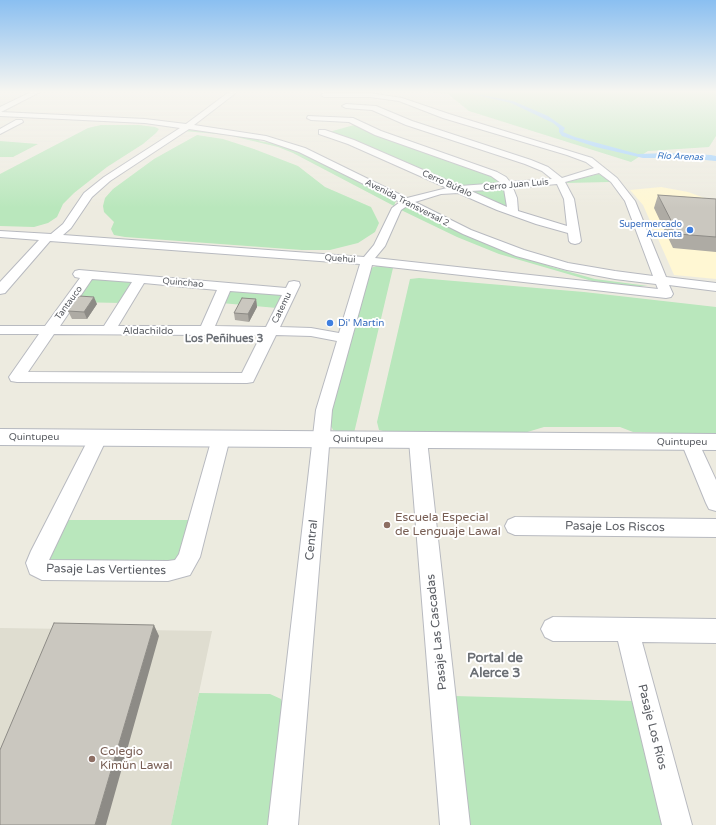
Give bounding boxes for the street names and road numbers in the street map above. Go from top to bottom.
street label: Cerro Búfalo [420,168,474,200]
street label: Avenida Transversal 2 [363,177,451,229]
street label: Cerro Juan Luis [483,177,549,193]
street label: Quehui [324,253,356,265]
street label: Quinchao [162,276,204,290]
street label: Tantauco [53,284,85,322]
street label: Catemu [270,291,294,325]
street label: Aldachildo [123,325,173,337]
street label: Quintupeu [9,431,59,443]
street label: Quintupeu [333,433,383,445]
street label: Quintupeu [657,436,707,448]
street label: Central [303,519,321,561]
street label: Pasaje Los Riscos [565,519,665,535]
street label: Pasaje Las Vertientes [46,562,166,578]
street label: Pasaje Las Cascadas [424,573,450,691]
street label: Pasaje Los Ríos [634,683,670,771]

